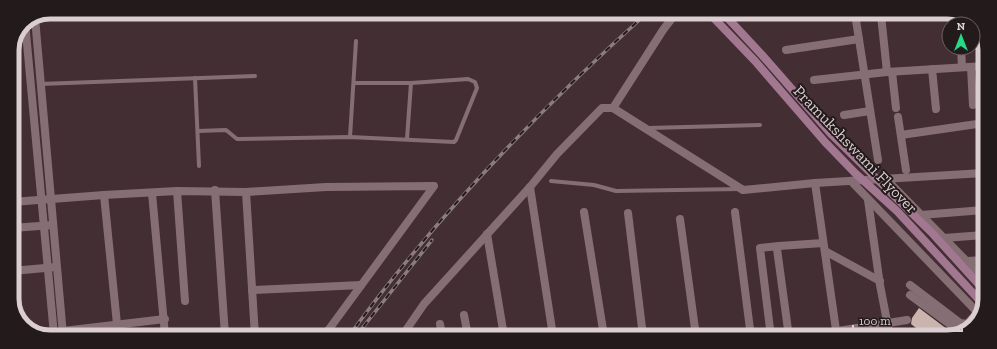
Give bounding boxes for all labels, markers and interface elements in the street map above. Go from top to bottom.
north arrow [941,16,981,56]
text: N [957,20,966,33]
street label: Pramukshswami Flyover [790,81,922,218]
scale bar [853,307,962,333]
text: 100 m [859,314,891,328]

